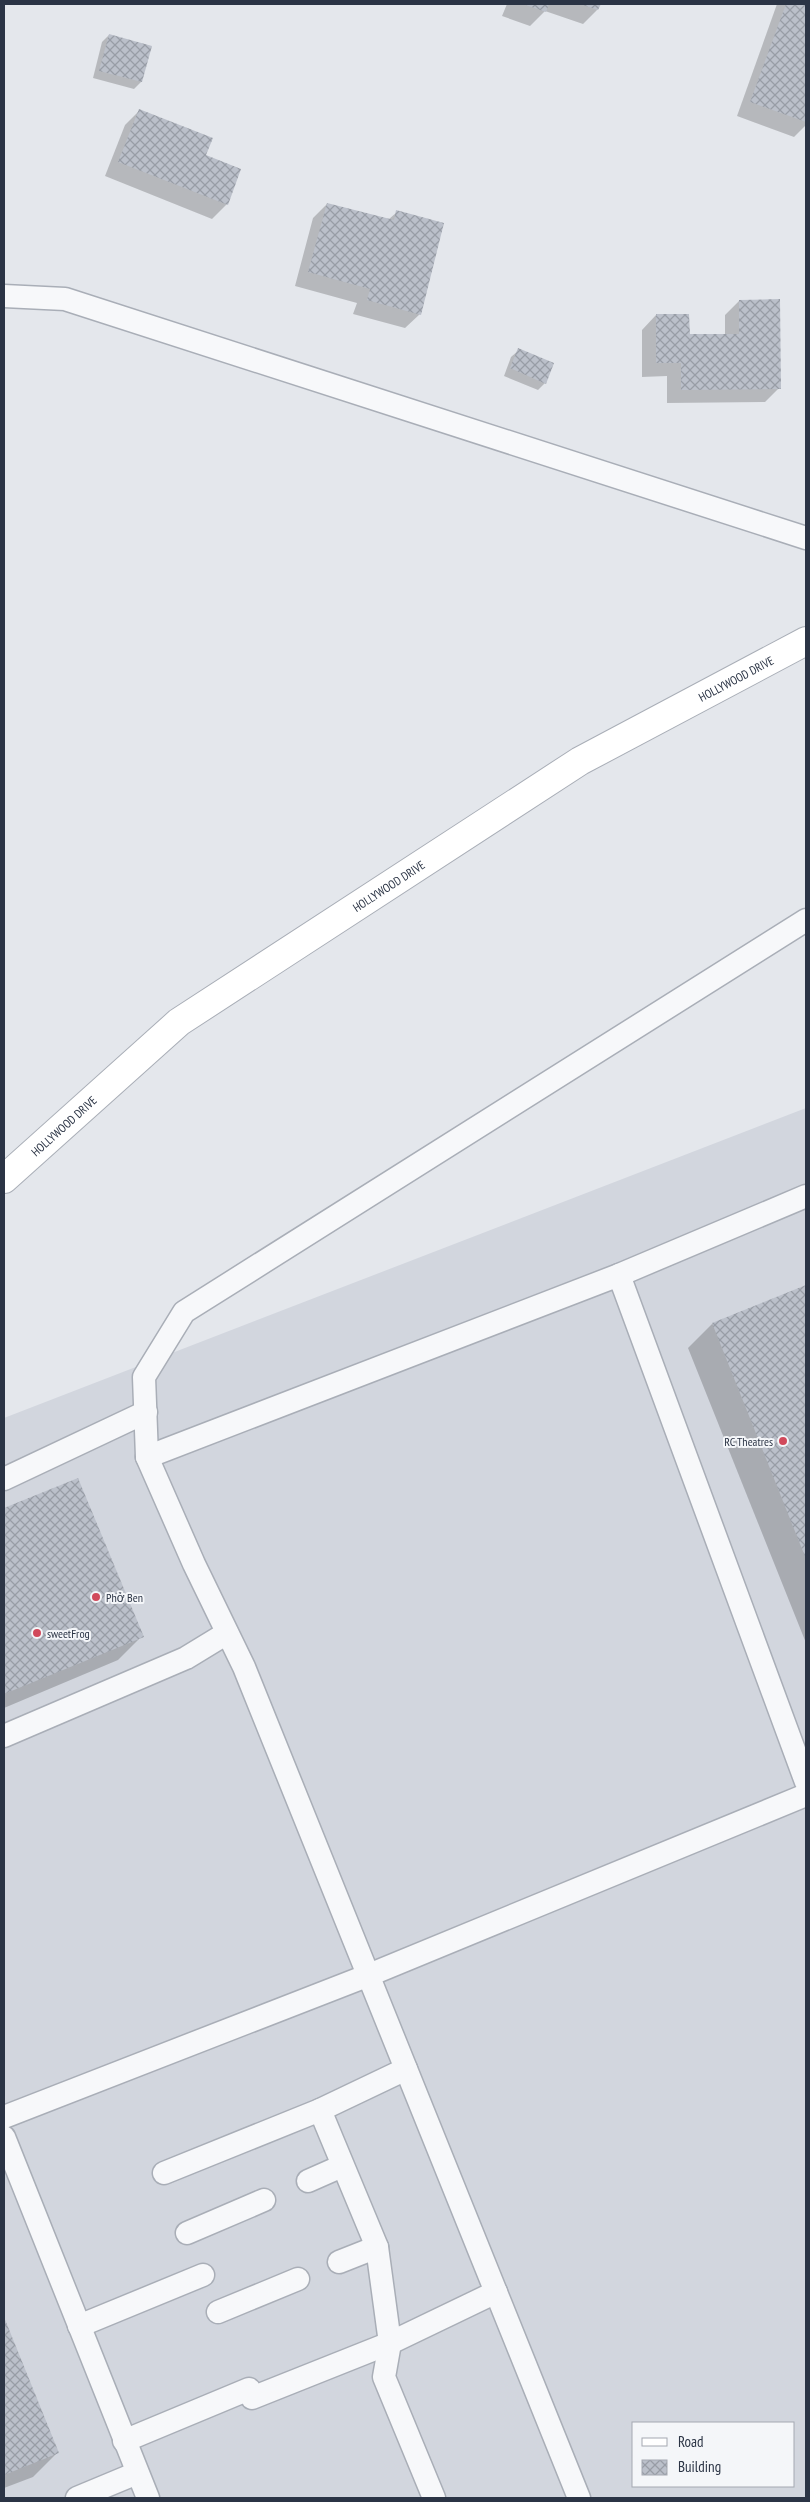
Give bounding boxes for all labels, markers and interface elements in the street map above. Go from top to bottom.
street label: HOLLYWOOD DRIVE [696,652,776,704]
street label: HOLLYWOOD DRIVE [350,857,427,915]
street label: HOLLYWOOD DRIVE [28,1092,99,1159]
place label: RC Theatres [724,1434,773,1449]
marker: RC Theatres [777,1435,789,1447]
place label: Phở Ben [106,1590,143,1605]
marker: Phở Ben [90,1591,102,1603]
place label: sweetFrog [47,1626,90,1641]
marker: sweetFrog [31,1627,43,1639]
legend [632,2422,795,2487]
text: Road [678,2432,704,2451]
text: Building [678,2457,721,2476]

